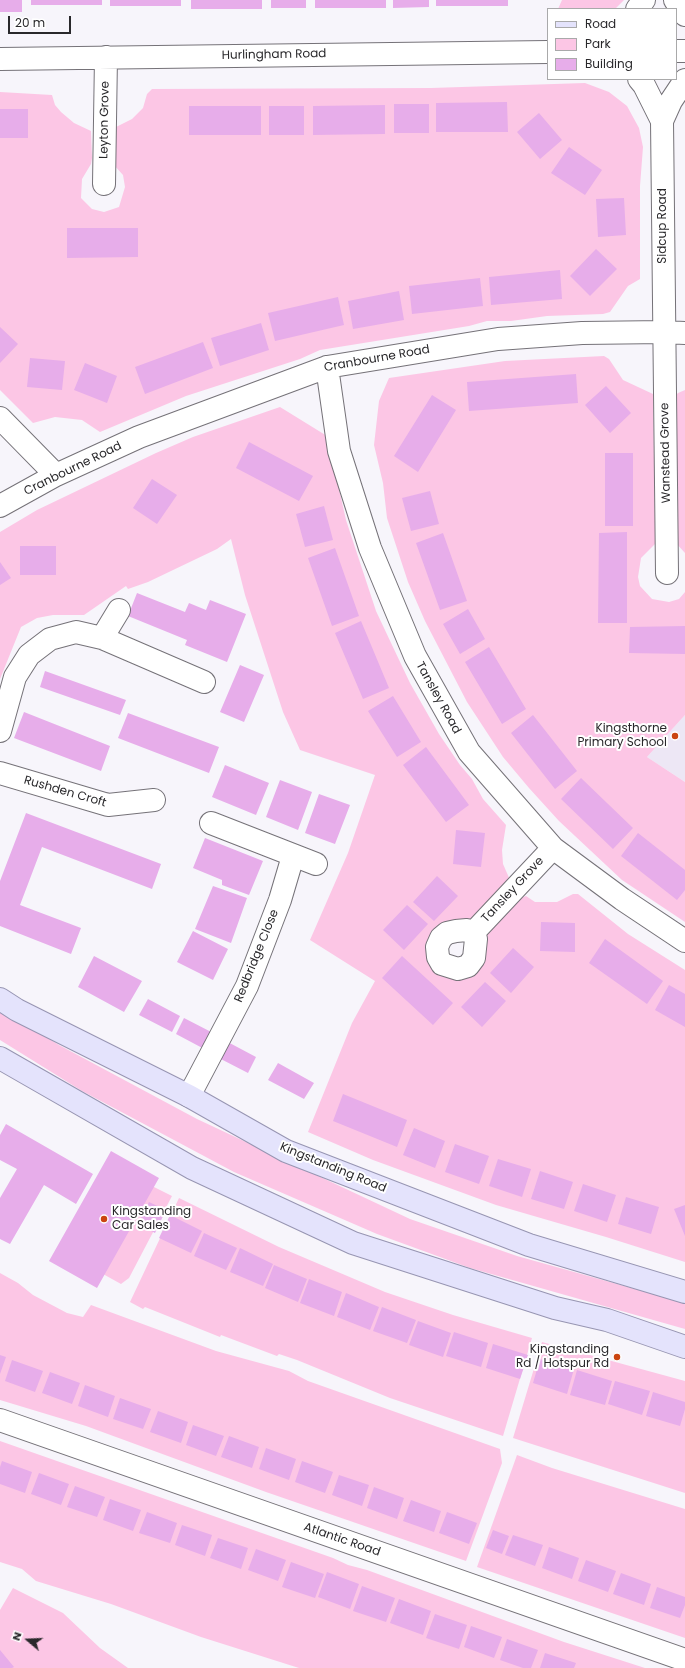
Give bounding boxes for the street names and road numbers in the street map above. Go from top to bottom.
street label: Hurlingham Road [222,47,326,63]
street label: Leyton Grove [97,81,113,159]
street label: Sidcup Road [656,188,670,264]
street label: Cranbourne Road [323,343,431,375]
street label: Wanstead Grove [658,403,674,503]
street label: Cranbourne Road [22,439,124,499]
street label: Tansley Road [412,659,464,737]
street label: Rushden Croft [22,773,108,811]
street label: Tansley Grove [479,854,547,926]
street label: Redbridge Close [232,907,282,1005]
street label: Kingstanding Road [278,1140,388,1196]
street label: Atlantic Road [302,1520,382,1560]

